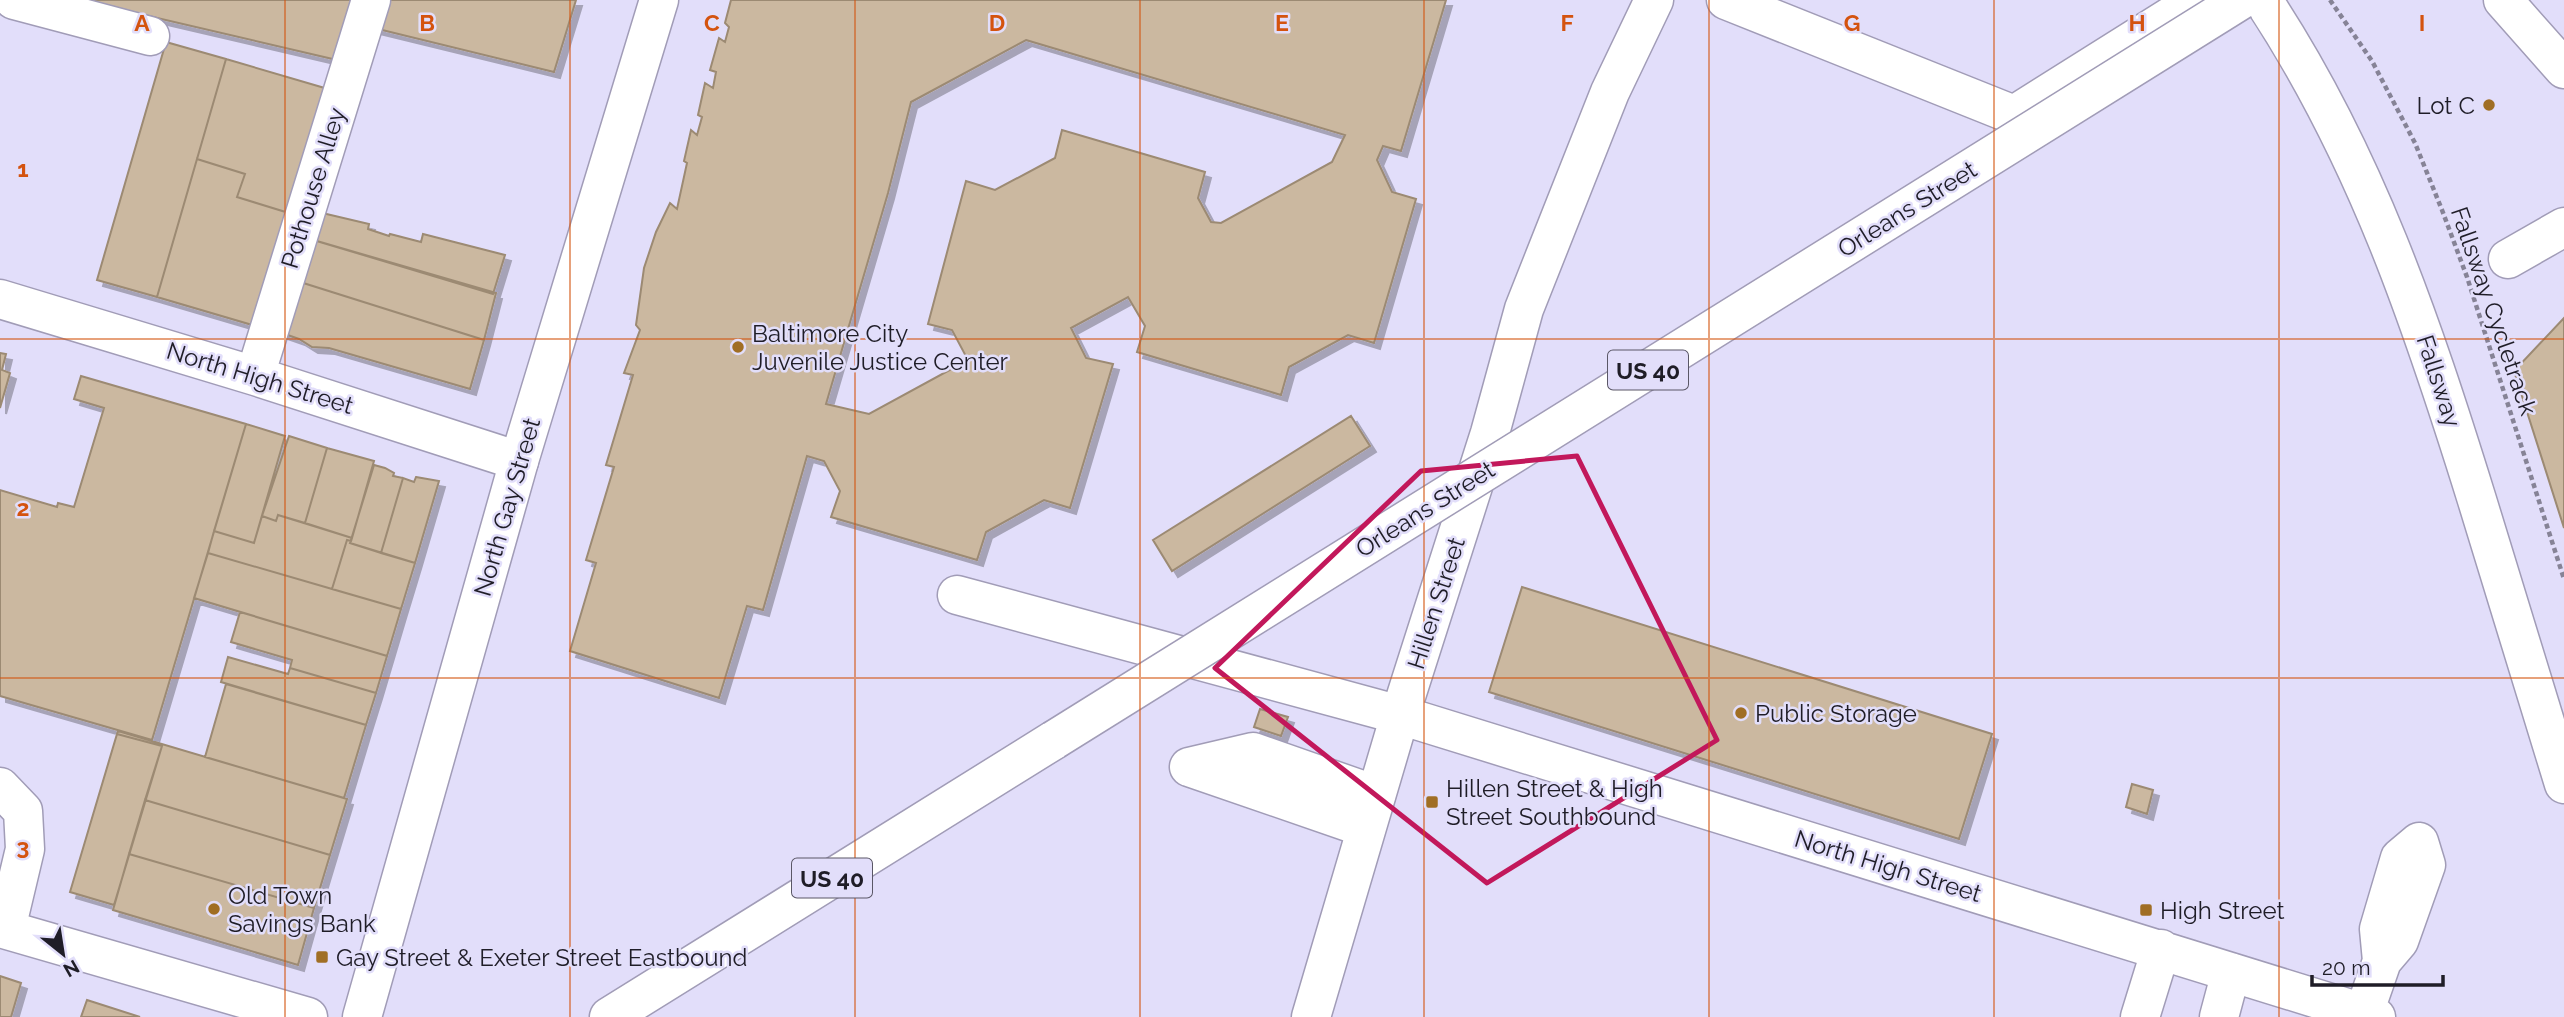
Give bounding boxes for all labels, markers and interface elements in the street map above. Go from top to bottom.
text: A [134,9,150,36]
text: B [419,9,435,36]
text: C [704,9,720,36]
text: D [989,9,1005,36]
text: E [1275,9,1289,36]
text: F [1560,9,1574,36]
text: G [1844,9,1860,36]
text: H [2128,9,2146,36]
text: I [2419,9,2425,36]
place label: Lot C [2417,91,2475,120]
marker: Lot C [2481,97,2497,113]
street label: Pothouse Alley [275,104,351,272]
text: 1 [17,155,29,182]
street label: Orleans Street [1832,155,1982,263]
street label: Fallsway Cycletrack [2445,203,2543,419]
place label: Baltimore City Juvenile Justice Center [752,319,1009,376]
street label: Fallsway [2411,331,2467,431]
street label: North High Street [163,336,357,420]
marker: Baltimore City Juvenile Justice Center [730,339,746,355]
road number: US 40 [1608,350,1688,390]
street label: North Gay Street [468,415,546,599]
street label: Orleans Street [1350,455,1500,563]
text: 2 [17,494,29,521]
street label: Hillen Street [1401,533,1471,673]
place label: Public Storage [1755,699,1917,728]
marker: Public Storage [1733,705,1749,721]
place label: Hillen Street & High Street Southbound [1446,774,1663,831]
marker: Hillen Street & High Street Southbound [1424,794,1440,810]
street label: North High Street [1791,824,1985,908]
text: 3 [17,833,29,860]
road number: US 40 [792,858,872,898]
place label: Old Town Savings Bank [228,881,376,938]
place label: High Street [2160,896,2284,925]
marker: Old Town Savings Bank [206,901,222,917]
marker: High Street [2138,902,2154,918]
north arrow [28,919,98,989]
place label: Gay Street & Exeter Street Eastbound [336,943,747,972]
scale bar [2312,944,2443,988]
marker: Gay Street & Exeter Street Eastbound [314,949,330,965]
text: 20 m [2322,955,2370,980]
text: N [60,956,83,982]

